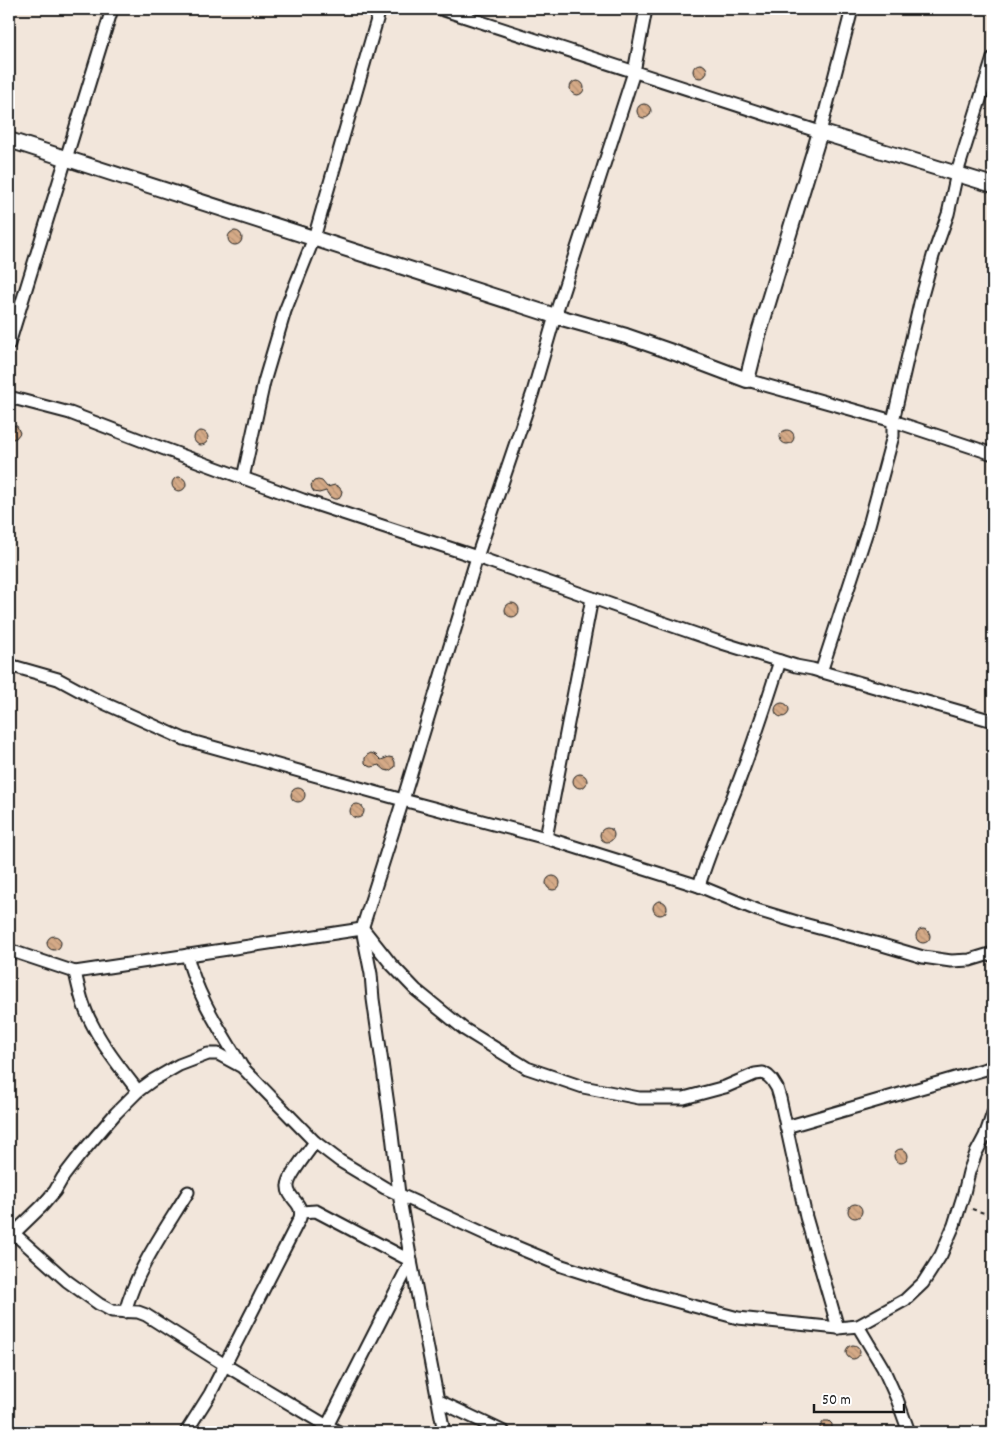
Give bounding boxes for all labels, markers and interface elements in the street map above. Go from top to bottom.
scale bar [814,1381,904,1413]
text: 50 m [822,1390,851,1412]

